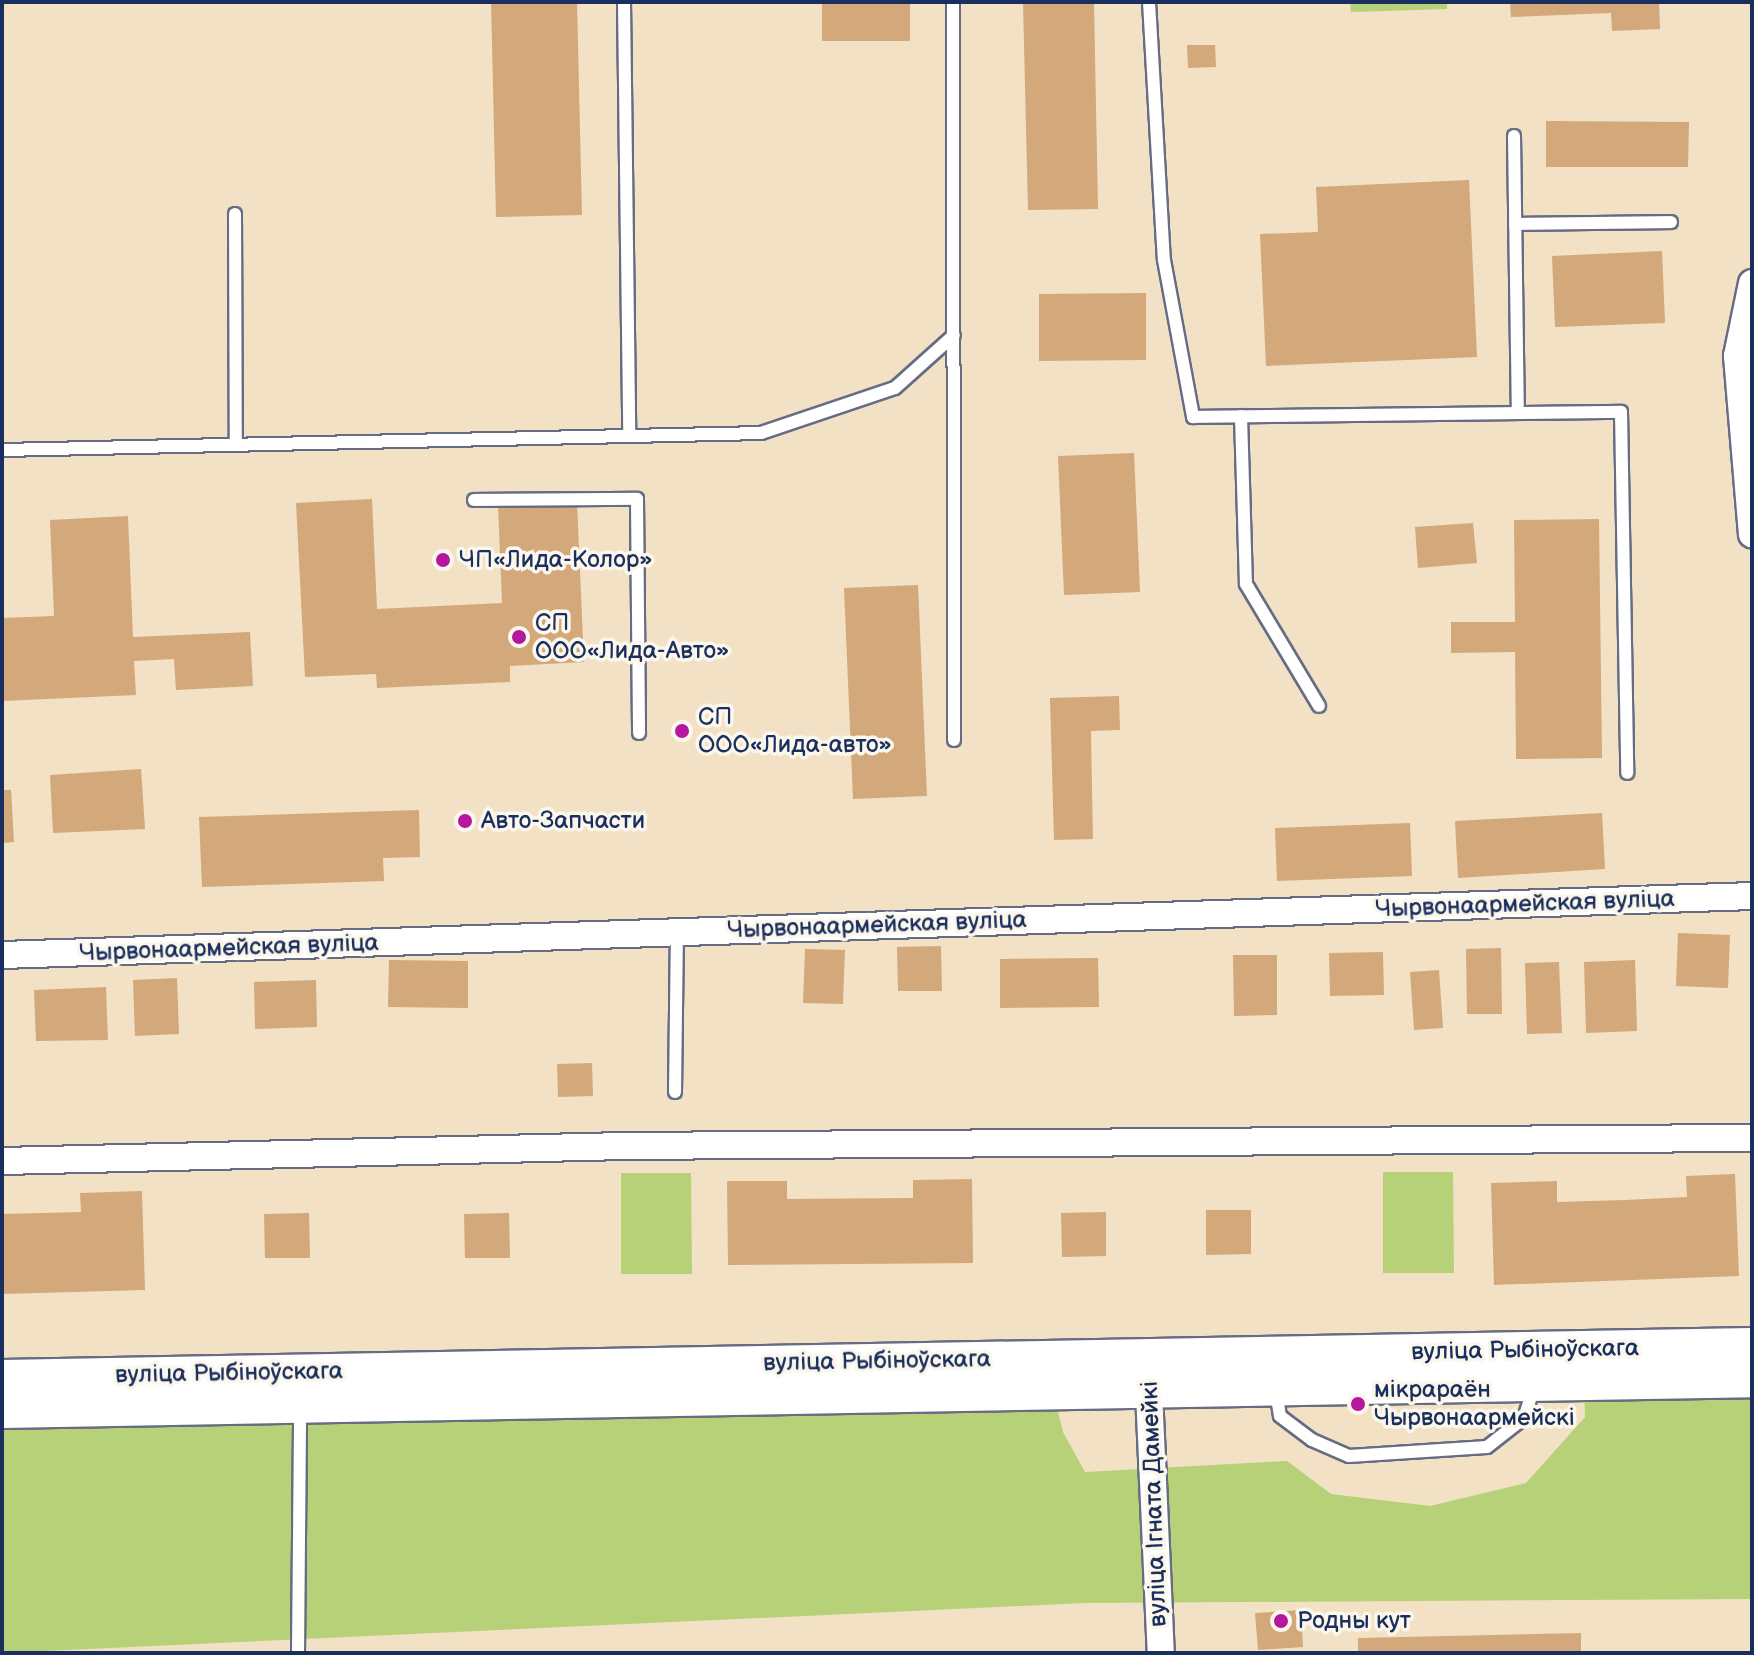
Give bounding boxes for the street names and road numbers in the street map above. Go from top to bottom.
street label: Чырвонаармейская вуліца [1375,884,1675,924]
street label: Чырвонаармейская вуліца [727,905,1027,945]
street label: Чырвонаармейская вуліца [79,928,379,968]
street label: вуліца Рыбіноўскага [1411,1334,1639,1366]
street label: вуліца Рыбіноўскага [763,1345,991,1377]
street label: вуліца Рыбіноўскага [115,1357,343,1389]
street label: вуліца Ігната Дамейкі [1135,1381,1173,1627]

